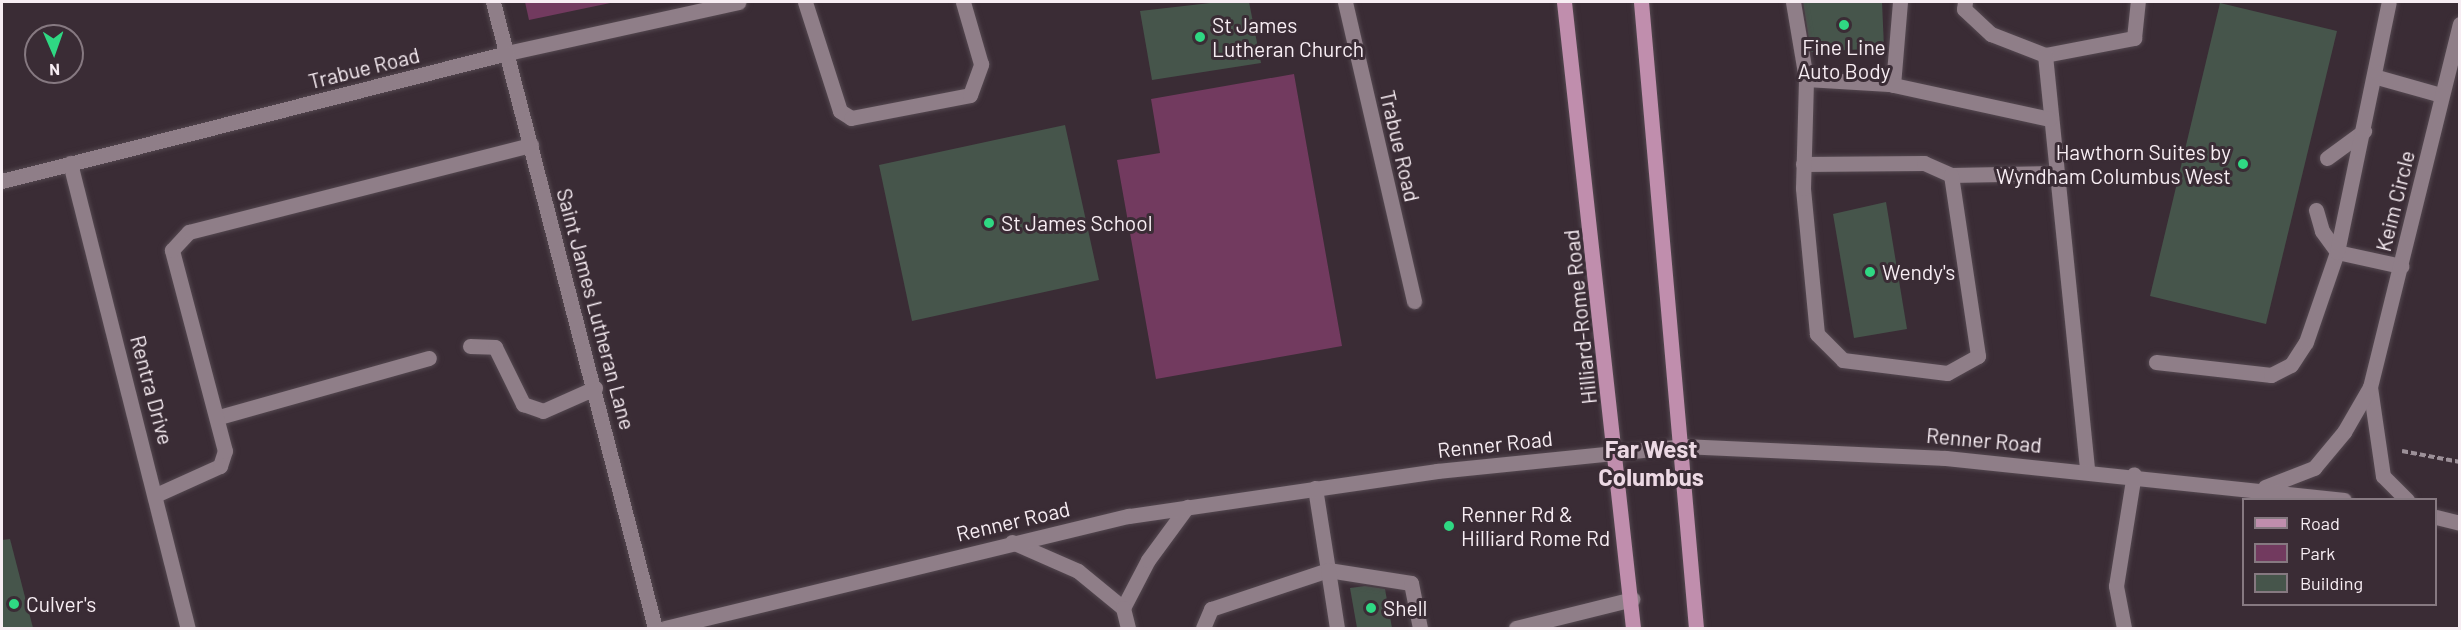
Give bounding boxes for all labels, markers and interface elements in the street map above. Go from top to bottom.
place label: St James Lutheran Church [1212,12,1364,62]
marker: Fine Line Auto Body [1837,18,1851,32]
north arrow [24,24,84,84]
marker: St James Lutheran Church [1193,30,1207,44]
place label: Fine Line Auto Body [1798,34,1890,84]
street label: Trabue Road [306,42,422,94]
text: N [49,61,60,80]
street label: Trabue Road [1375,88,1425,204]
place label: Hawthorn Suites by Wyndham Columbus West [1996,139,2231,189]
street label: Keim Circle [2370,148,2420,254]
marker: Hawthorn Suites by Wyndham Columbus West [2236,157,2250,171]
street label: Saint James Lutheran Lane [552,186,640,432]
place label: St James School [1001,210,1153,236]
marker: St James School [982,216,996,230]
street label: Hilliard-Rome Road [1558,228,1602,406]
place label: Wendy's [1882,259,1955,285]
marker: Wendy's [1863,265,1877,279]
street label: Rentra Drive [125,333,179,447]
street label: Renner Road [1925,422,2043,458]
street label: Renner Road [1436,425,1554,463]
district label: Far West Columbus [1598,435,1704,491]
street label: Renner Road [954,496,1072,546]
legend [2242,498,2437,606]
place label: Renner Rd & Hilliard Rome Rd [1461,501,1610,551]
text: Road [2300,512,2340,534]
marker: Renner Rd & Hilliard Rome Rd [1442,519,1456,533]
text: Park [2300,542,2335,564]
text: Building [2300,572,2363,594]
place label: Culver's [26,591,96,617]
place label: Shell [1383,595,1427,621]
marker: Culver's [7,597,21,611]
marker: Shell [1364,601,1378,615]

